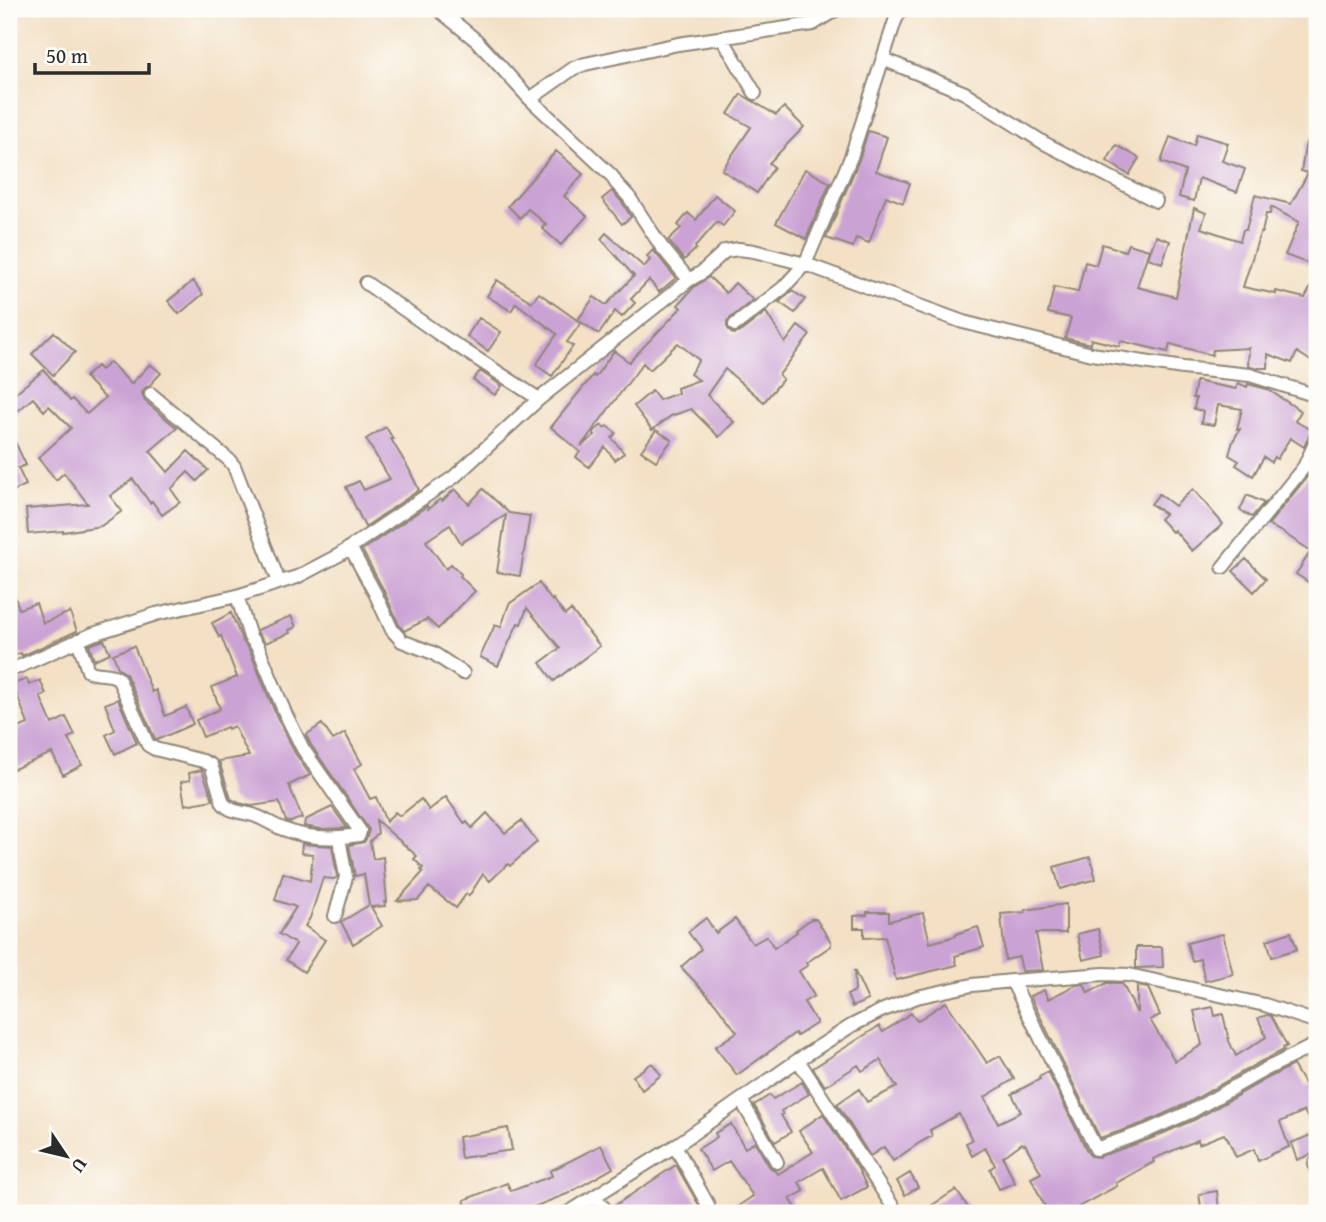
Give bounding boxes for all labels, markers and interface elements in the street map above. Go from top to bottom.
scale bar [35,32,149,76]
text: 50 m [46,40,88,71]
north arrow [32,1120,102,1190]
text: U [65,1152,95,1179]

